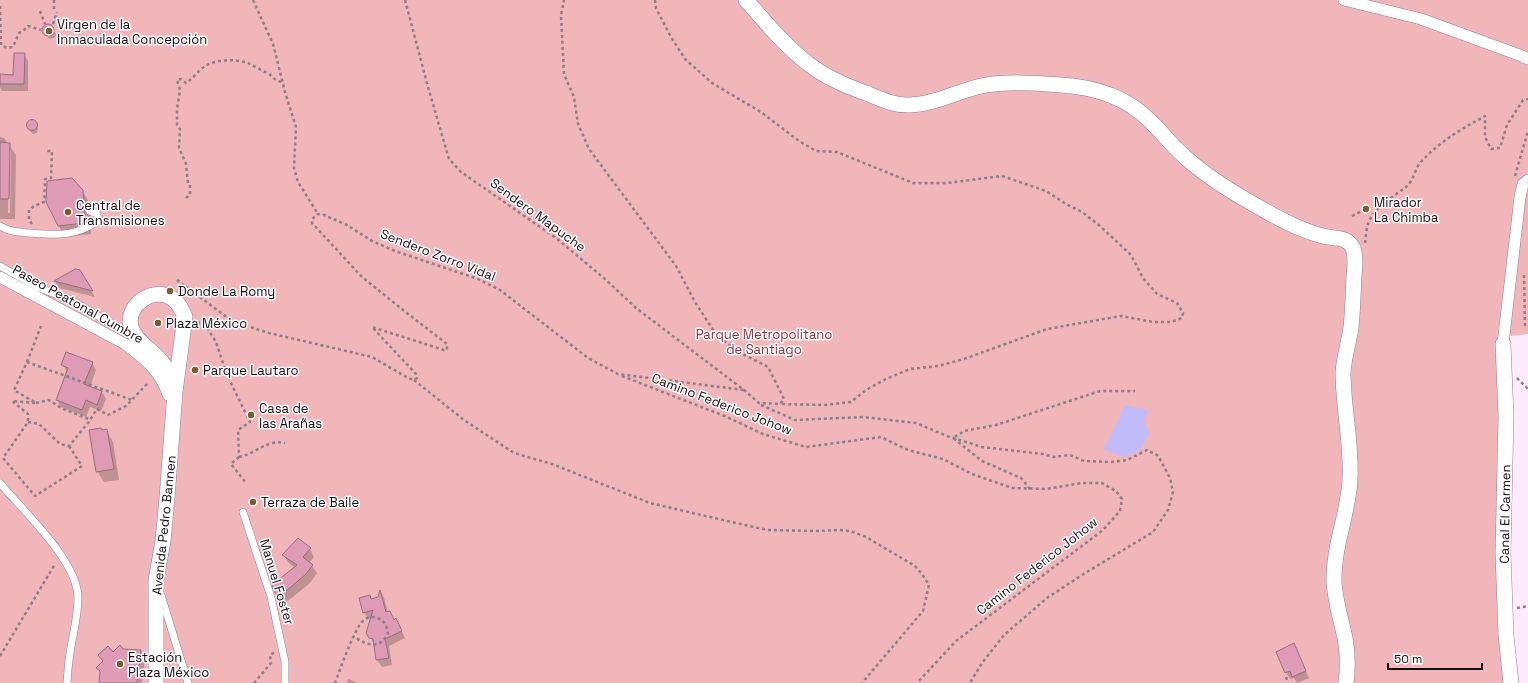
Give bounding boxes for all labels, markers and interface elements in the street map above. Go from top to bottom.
place label: Virgen de la Inmaculada Concepción [57,16,207,48]
marker: Virgen de la Inmaculada Concepción [44,26,54,36]
street label: Sendero Mapuche [487,175,589,255]
place label: Mirador La Chimba [1374,194,1439,226]
place label: Central de Transmisiones [76,197,165,229]
marker: Mirador La Chimba [1361,204,1371,214]
marker: Central de Transmisiones [63,207,73,217]
street label: Sendero Zorro Vidal [378,225,498,285]
street label: Paseo Peatonal Cumbre [9,261,147,347]
place label: Donde La Romy [178,283,275,300]
marker: Donde La Romy [165,286,175,296]
place label: Plaza México [166,315,247,332]
marker: Plaza México [153,318,163,328]
park label: Parque Metropolitano de Santiago [696,326,832,358]
place label: Parque Lautaro [203,362,299,379]
marker: Parque Lautaro [190,365,200,375]
street label: Camino Federico Johow [649,369,795,439]
place label: Casa de las Arañas [259,400,322,432]
marker: Casa de las Arañas [246,410,256,420]
street label: Avenida Pedro Bannen [148,454,180,596]
street label: Canal El Carmen [1496,464,1514,564]
place label: Terraza de Baile [261,494,359,511]
marker: Terraza de Baile [248,497,258,507]
street label: Camino Federico Johow [973,513,1101,619]
street label: Manuel Foster [256,537,298,627]
scale bar [1388,645,1482,671]
place label: Estación Plaza México [128,649,209,681]
text: 50 m [1394,651,1422,667]
marker: Estación Plaza México [115,659,125,669]

